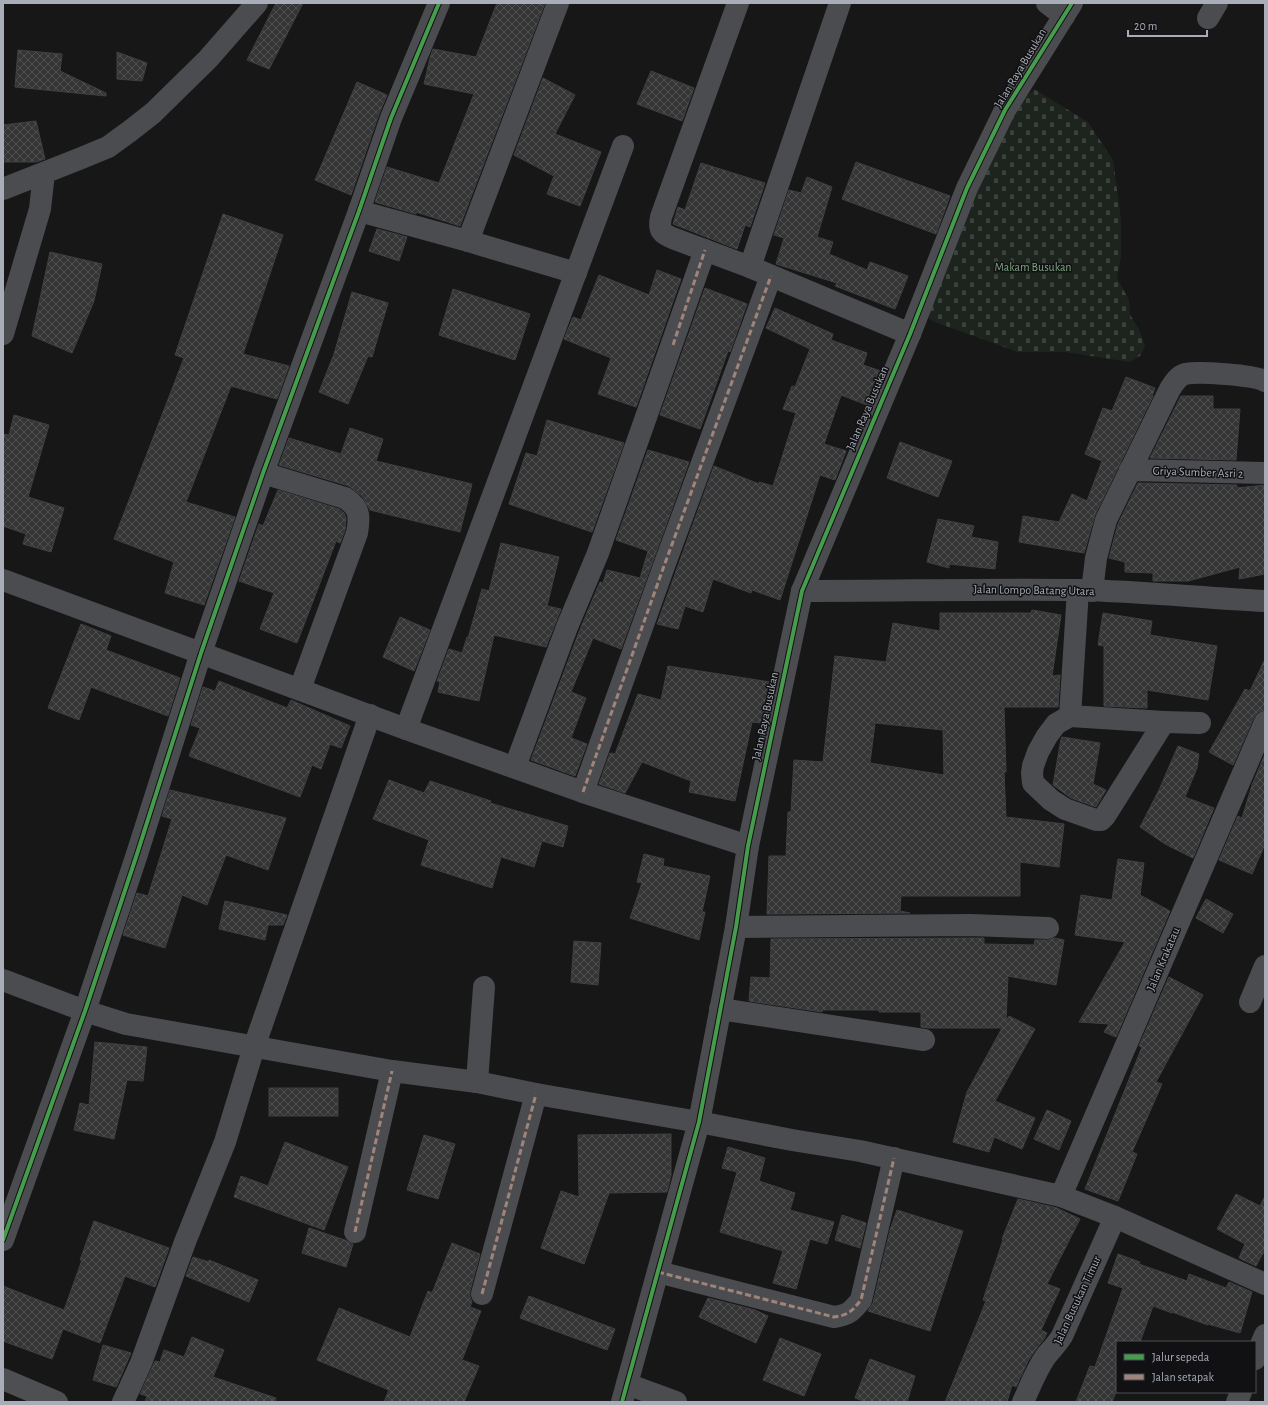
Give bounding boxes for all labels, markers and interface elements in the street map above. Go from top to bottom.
scale bar [1128,12,1207,38]
text: 20 m [1134,20,1157,32]
street label: Jalan Raya Busukan [992,26,1049,110]
park label: Makam Busukan [994,261,1072,273]
street label: Jalan Raya Busukan [844,364,891,452]
street label: Griya Sumber Asri 2 [1152,464,1244,481]
street label: Jalan Lompo Batang Utara [973,583,1095,597]
street label: Jalan Raya Busukan [750,671,781,761]
street label: Jalan Krakatau [1144,926,1182,992]
street label: Jalan Busukan Timur [1051,1254,1103,1346]
legend [1116,1341,1256,1393]
text: Jalur sepeda [1152,1351,1210,1363]
text: Jalan setapak [1152,1371,1215,1383]

